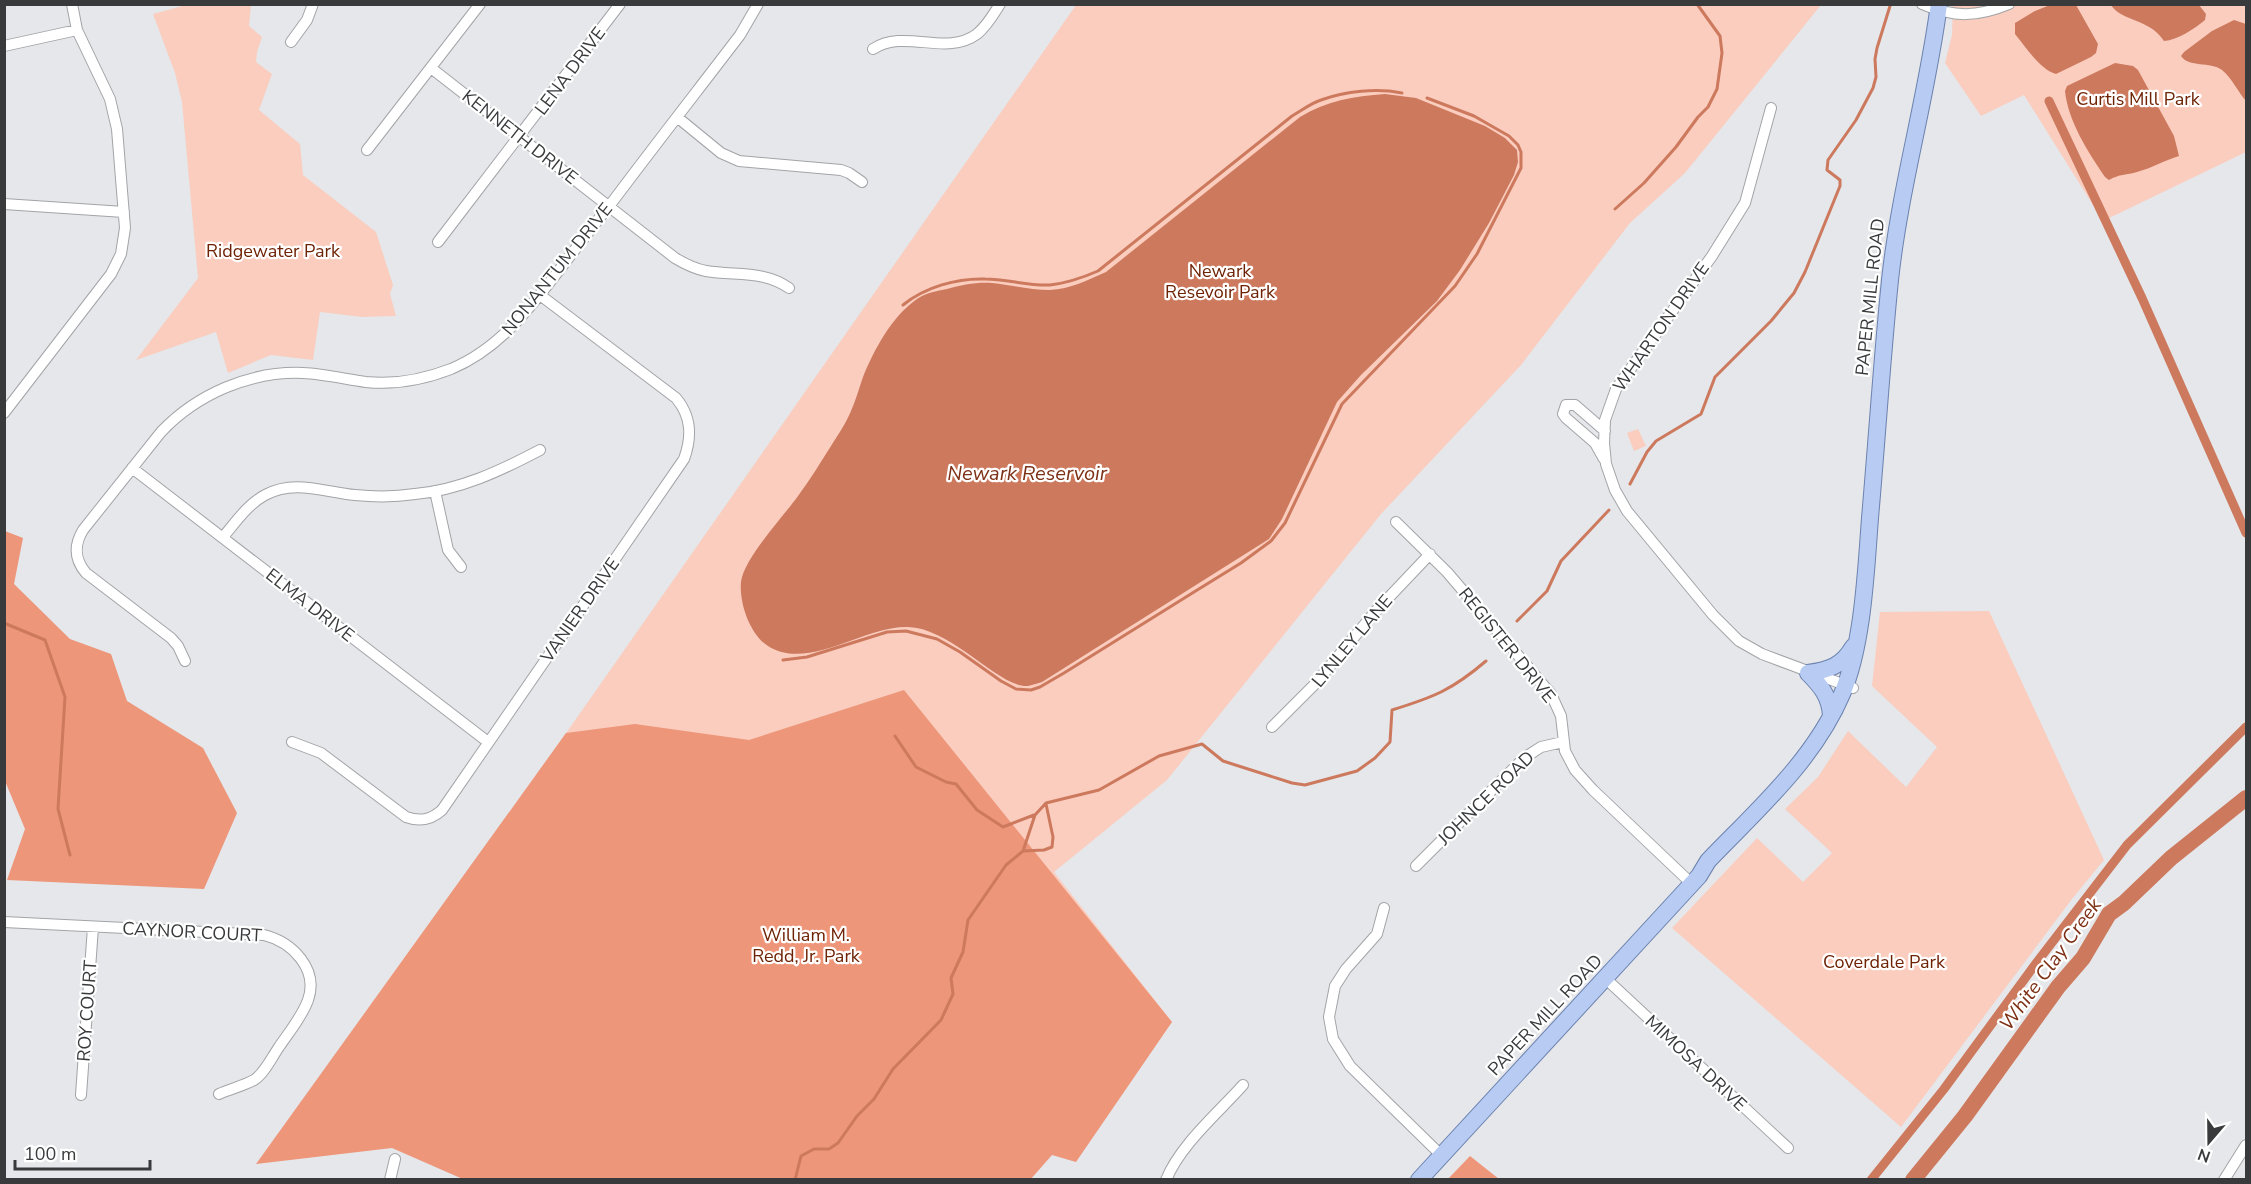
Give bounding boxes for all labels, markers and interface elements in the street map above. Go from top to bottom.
street label: LENA DRIVE [529,22,611,120]
street label: KENNETH DRIVE [457,84,583,190]
park label: Curtis Mill Park [2076,87,2201,111]
street label: NONANTUM DRIVE [496,198,618,340]
street label: PAPER MILL ROAD [1850,217,1890,377]
park label: Ridgewater Park [206,239,341,263]
street label: WHARTON DRIVE [1607,257,1715,397]
park label: Newark Resevoir Park [1165,259,1276,304]
water label: Newark Reservoir [947,460,1108,487]
street label: VANIER DRIVE [534,553,625,668]
street label: ELMA DRIVE [261,563,359,647]
street label: REGISTER DRIVE [1453,582,1561,708]
street label: LYNLEY LANE [1306,590,1398,692]
street label: JOHNCE ROAD [1432,746,1540,851]
water label: White Clay Creek [1993,892,2108,1036]
street label: CAYNOR COURT [122,916,263,948]
park label: William M. Redd, Jr. Park [752,923,861,968]
street label: PAPER MILL ROAD [1482,949,1608,1081]
park label: Coverdale Park [1823,950,1946,974]
street label: ROY COURT [71,959,103,1062]
street label: MIMOSA DRIVE [1640,1010,1752,1116]
north arrow [2179,1112,2239,1172]
scale bar [15,1133,150,1171]
text: 100 m [24,1142,76,1166]
text: N [2195,1143,2214,1168]

